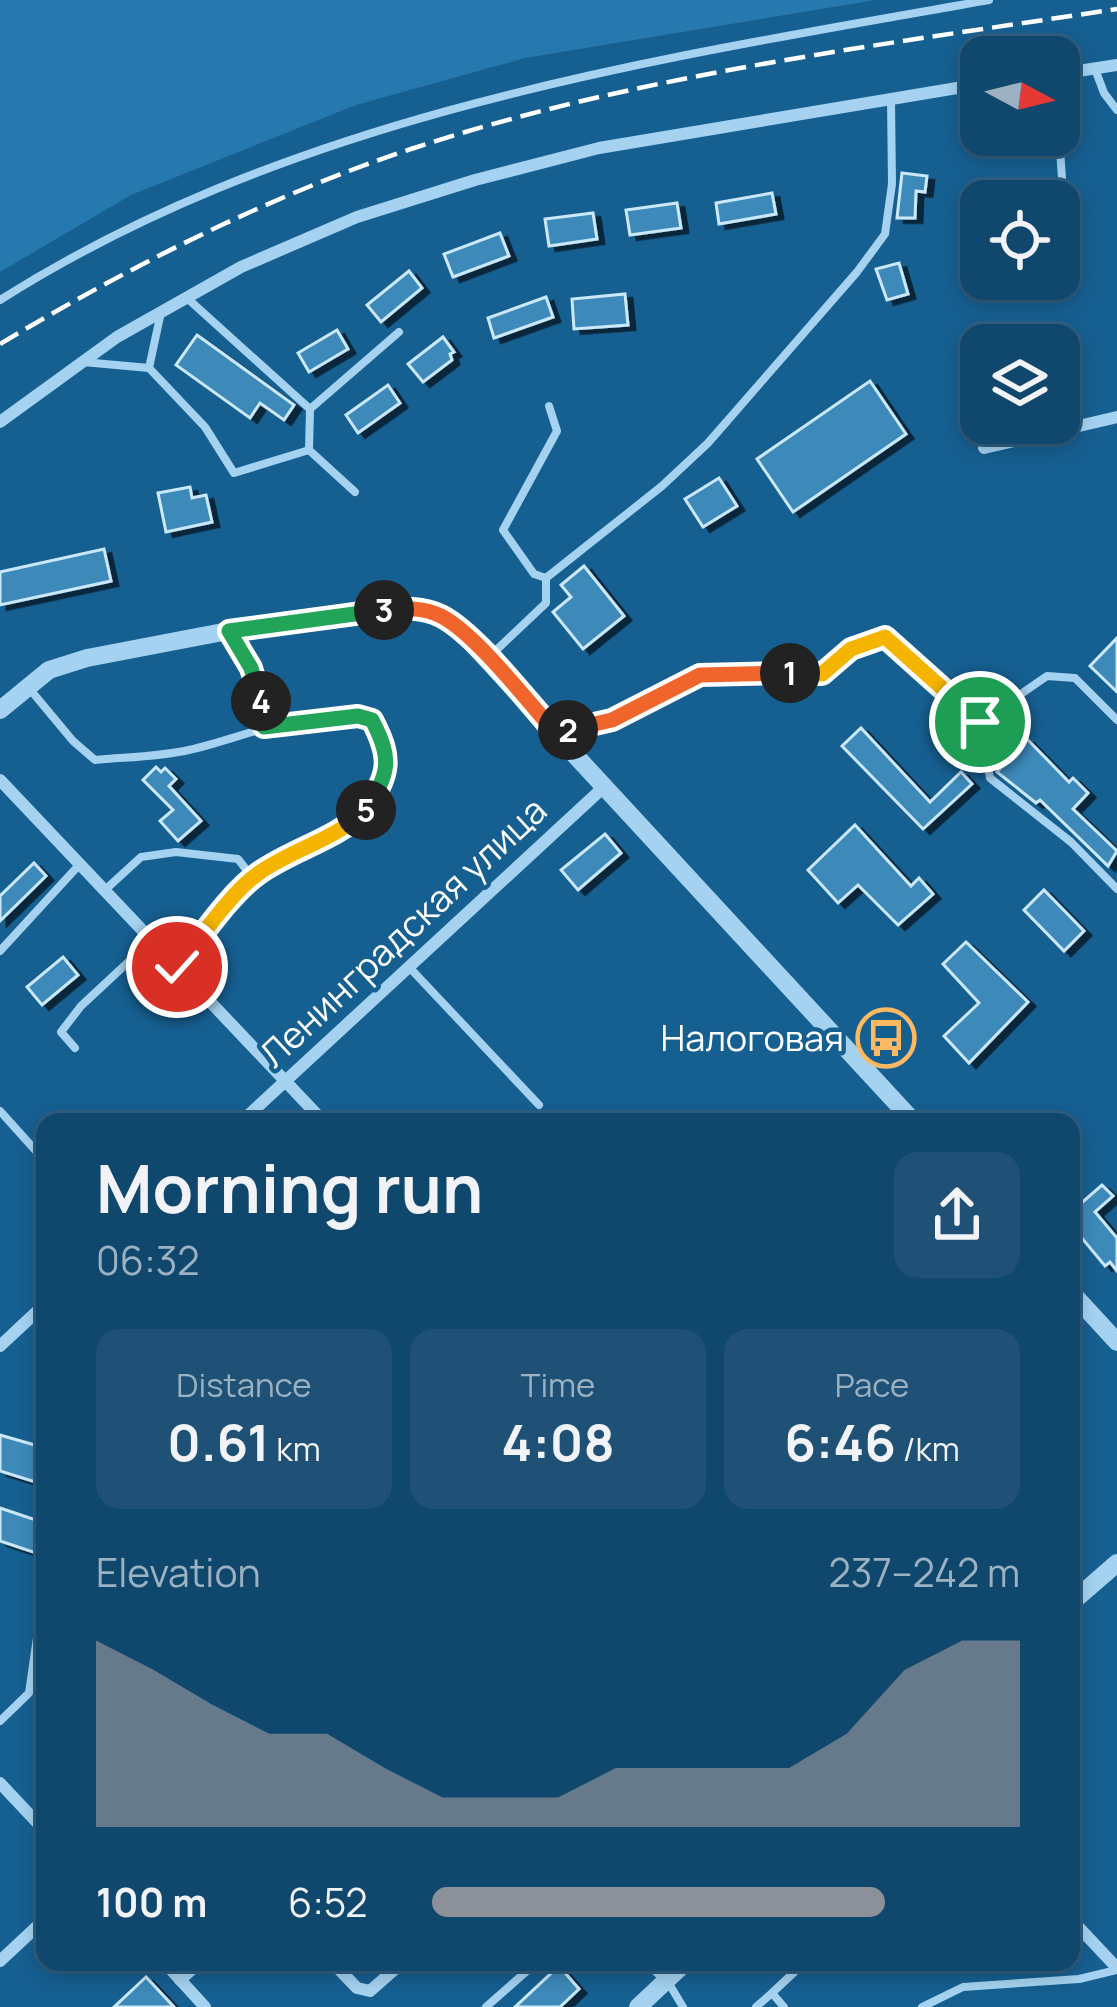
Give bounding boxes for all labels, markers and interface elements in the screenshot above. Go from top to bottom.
north arrow [960,36,1080,156]
map controls [960,36,1080,444]
button: locate [960,180,1080,300]
button: layers [960,324,1080,444]
pin: 3 [354,580,414,640]
text: 3 [374,587,394,632]
pin: 1 [760,643,820,703]
text: 1 [783,650,797,695]
pin: 4 [231,671,291,731]
pin [929,671,1031,773]
text: 4 [251,678,271,723]
icon: arrive [947,689,1013,755]
pin: 2 [538,700,598,760]
text: 2 [558,707,578,752]
pin: 5 [336,780,396,840]
street label: Ленинградская улица [249,786,557,1078]
text: 5 [356,787,376,832]
pin [126,916,228,1018]
icon: check [144,934,210,1000]
bus stop icon: Налоговая [855,1007,917,1069]
place label: Налоговая [661,1013,844,1062]
text: Morning run [96,1143,483,1233]
button: share [894,1152,1020,1278]
text: 06:32 [96,1233,199,1287]
text: Distance [176,1362,312,1407]
text: Time [521,1362,595,1407]
text: Pace [835,1362,909,1407]
text: 0.61 [167,1407,270,1476]
text: 4:08 [501,1407,615,1476]
text: 6:46 [784,1407,896,1476]
text: km [270,1426,321,1471]
text: /km [896,1426,960,1471]
text: Elevation [96,1545,261,1599]
text: 237–242 m [829,1545,1020,1599]
text: 100 m [96,1875,207,1929]
text: 6:52 [288,1875,368,1929]

